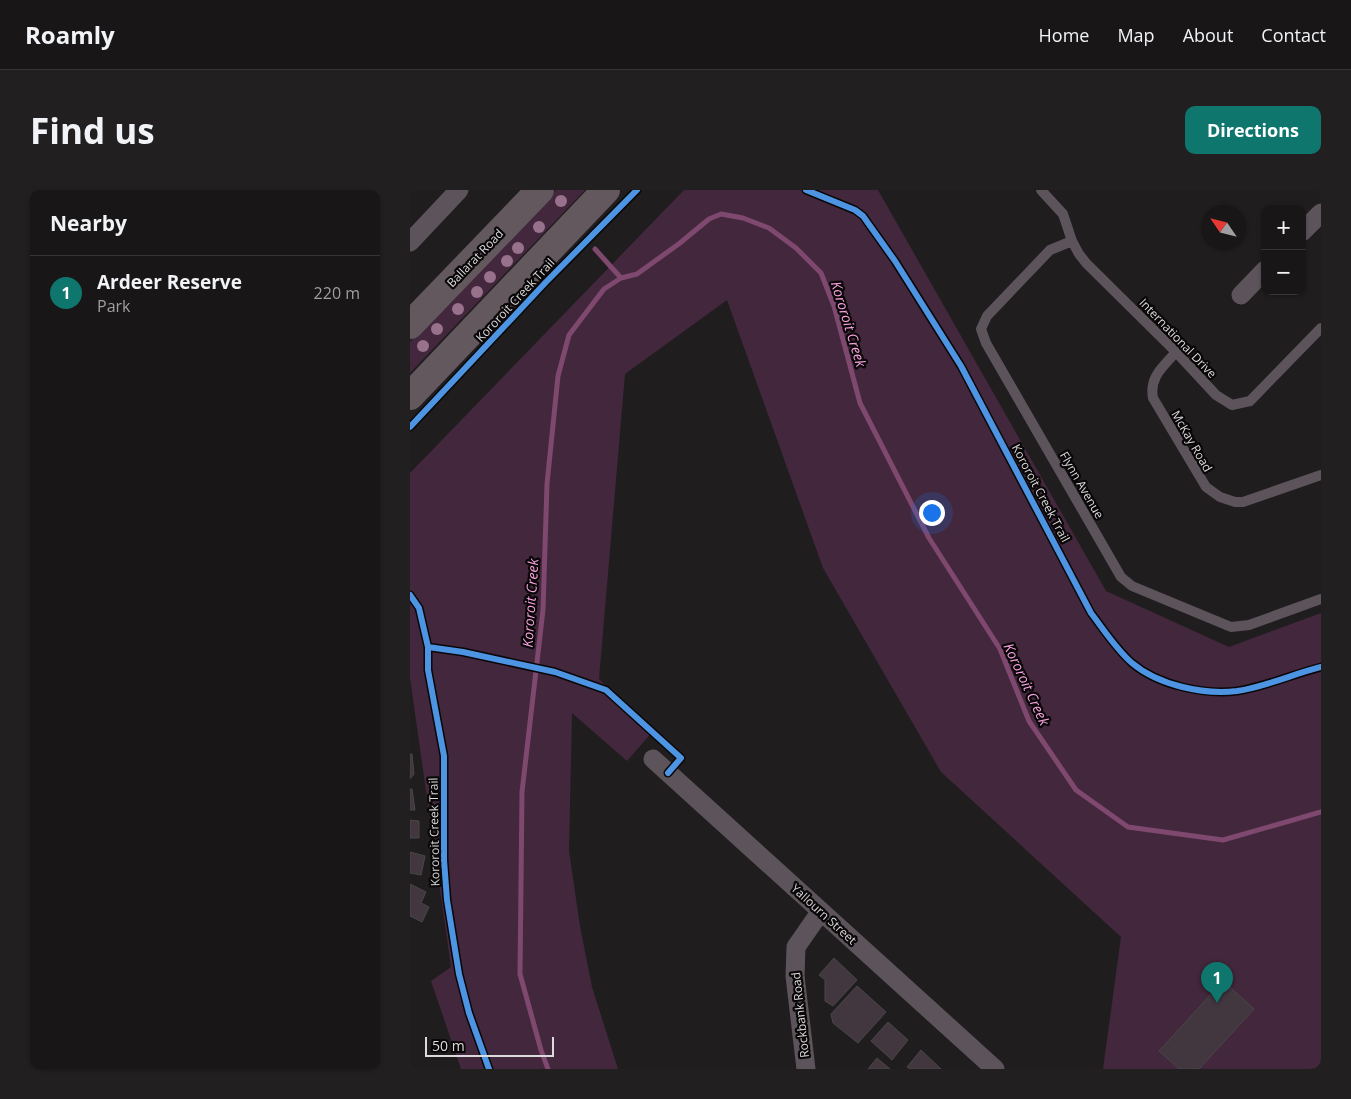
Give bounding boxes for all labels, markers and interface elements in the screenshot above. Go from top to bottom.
text: Roamly [25,18,115,51]
text: Home [1039,23,1089,47]
text: Map [1117,23,1155,47]
text: About [1183,23,1233,47]
text: Contact [1261,23,1326,47]
button: Directions [1185,106,1321,154]
text: Find us [30,107,155,154]
north arrow [1201,205,1246,250]
map controls [1261,205,1306,295]
button: + [1261,205,1306,250]
text: Nearby [50,209,127,237]
street label: Ballarat Road [443,225,507,291]
button: − [1261,250,1306,295]
street label: Kororoit Creek Trail [472,254,558,346]
text: Ardeer Reserve [97,269,242,295]
water label: Kororoit Creek [827,279,871,370]
text: 1 [61,282,71,304]
text: 220 m [314,282,360,304]
street label: International Drive [1136,294,1221,382]
text: Park [97,295,130,317]
street label: McKay Road [1168,407,1216,475]
street label: Kororoit Creek Trail [1008,441,1074,545]
street label: Flynn Avenue [1056,448,1108,522]
your location [919,500,945,526]
water label: Kororoit Creek [517,557,543,648]
water label: Kororoit Creek [1000,640,1055,729]
street label: Kororoit Creek Trail [425,777,443,887]
street label: Yallourn Street [788,880,860,948]
pin: 1 [1201,962,1233,1003]
street label: Rockbank Road [787,971,813,1059]
scale bar [425,1034,554,1057]
text: 50 m [432,1036,465,1055]

